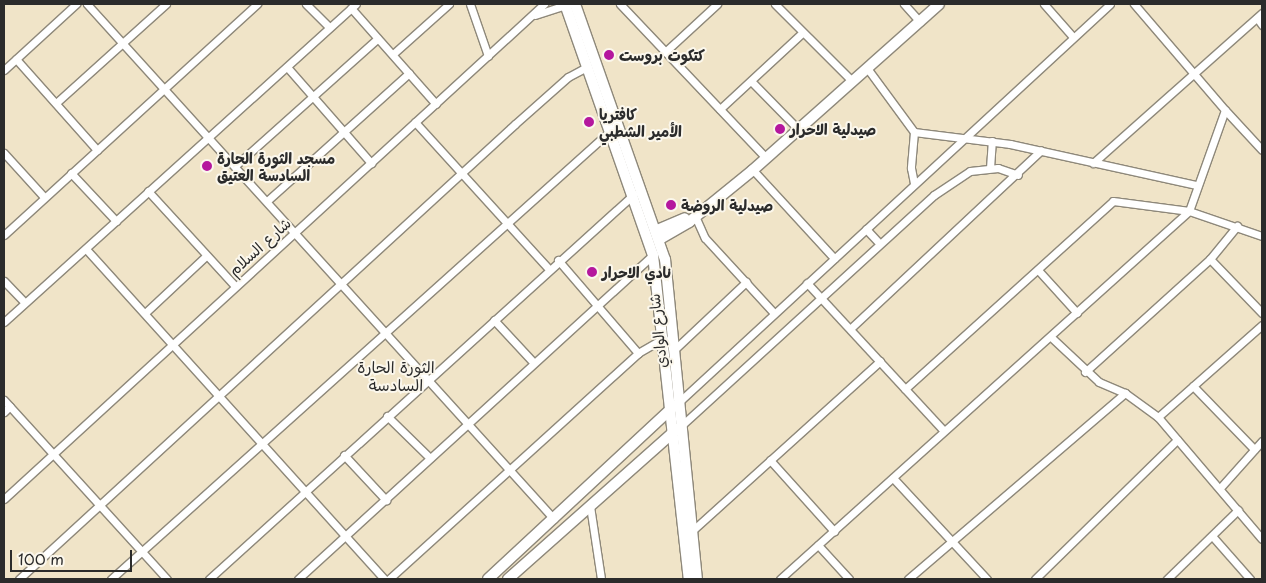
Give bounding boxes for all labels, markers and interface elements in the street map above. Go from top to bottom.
place label: كتكوت بروست [619,46,705,64]
marker: كتكوت بروست [603,49,615,61]
place label: كافتريا الأمير الشطبي [599,104,682,139]
marker: كافتريا الأمير الشطبي [583,116,595,128]
place label: صيدلية الاحرار [790,120,876,138]
marker: صيدلية الاحرار [774,123,786,135]
place label: مسجد الثورة الحارة السادسة العتيق [217,148,335,183]
marker: مسجد الثورة الحارة السادسة العتيق [201,160,213,172]
place label: صيدلية الروضة [681,196,773,214]
marker: صيدلية الروضة [665,199,677,211]
street label: شارع السلام [224,213,294,279]
place label: نادي الاحرار [602,263,671,281]
marker: نادي الاحرار [586,266,598,278]
street label: شارع الوادي [644,293,670,369]
district label: الثورة الحارة السادسة [357,356,435,394]
scale bar [12,540,135,572]
text: 100 m [18,547,64,570]

